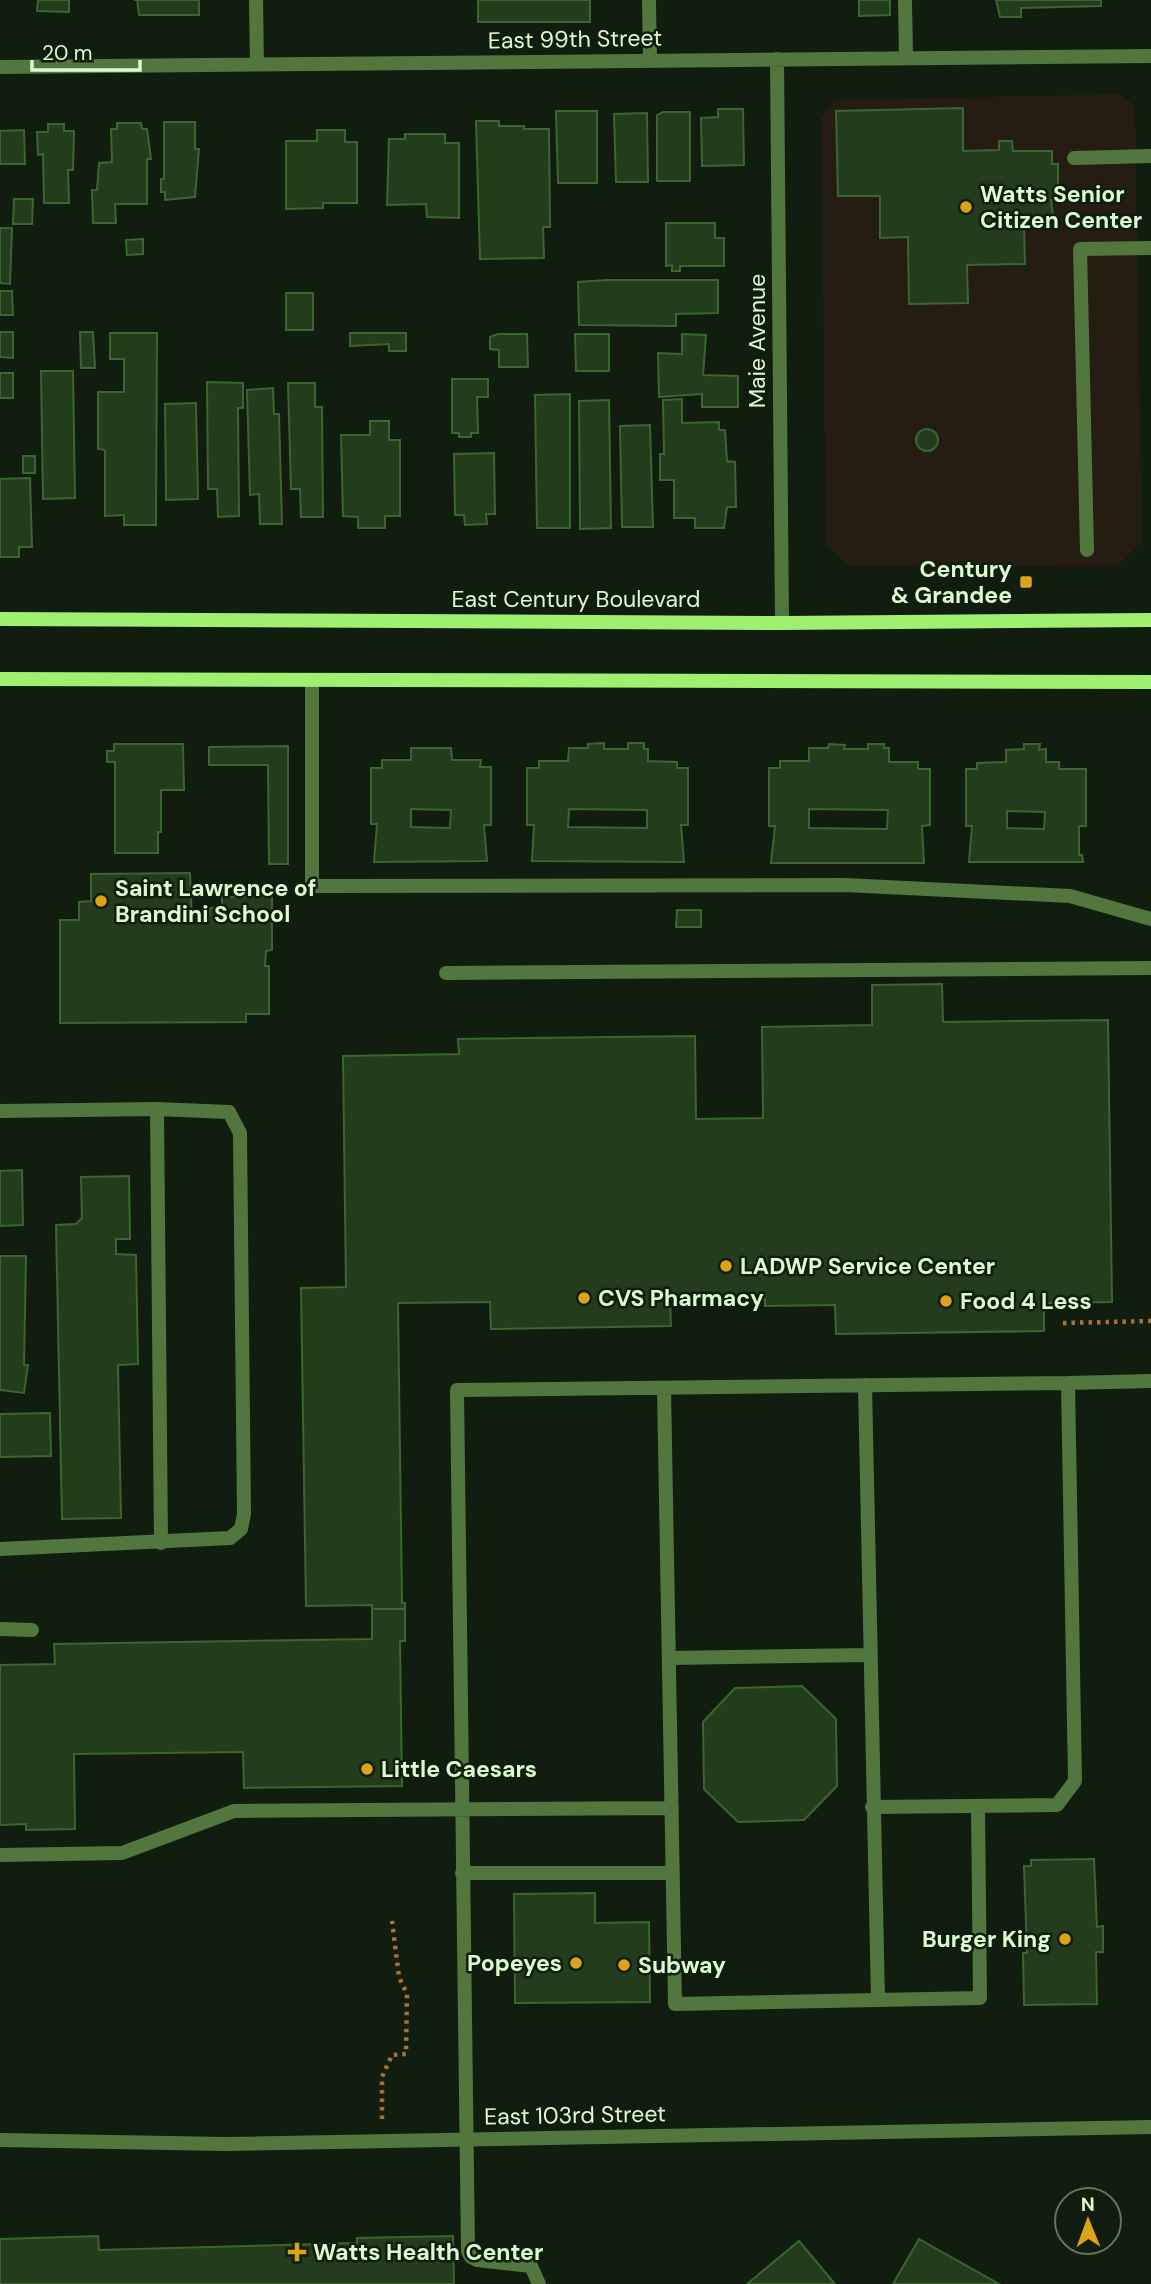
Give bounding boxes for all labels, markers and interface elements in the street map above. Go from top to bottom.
street label: East 99th Street [488,22,662,56]
scale bar [32,28,140,72]
text: 20 m [42,39,93,67]
place label: Watts Senior Citizen Center [980,179,1142,235]
marker: Watts Senior Citizen Center [958,199,974,215]
street label: Maie Avenue [742,274,772,408]
place label: Century & Grandee [891,554,1012,610]
marker: Century & Grandee [1018,574,1034,590]
street label: East Century Boulevard [451,584,701,614]
place label: Saint Lawrence of Brandini School [115,873,316,929]
marker: Saint Lawrence of Brandini School [93,893,109,909]
place label: LADWP Service Center [740,1251,995,1281]
marker: LADWP Service Center [718,1258,734,1274]
place label: CVS Pharmacy [598,1283,764,1313]
place label: Food 4 Less [960,1286,1092,1316]
marker: CVS Pharmacy [576,1290,592,1306]
marker: Food 4 Less [938,1293,954,1309]
place label: Little Caesars [381,1754,537,1784]
marker: Little Caesars [359,1761,375,1777]
place label: Burger King [922,1924,1051,1954]
marker: Burger King [1057,1931,1073,1947]
place label: Popeyes [467,1948,562,1978]
place label: Subway [638,1950,726,1980]
marker: Popeyes [568,1955,584,1971]
marker: Subway [616,1957,632,1973]
street label: East 103rd Street [484,2098,666,2132]
north arrow [1053,2186,1123,2256]
text: N [1081,2192,1095,2217]
place label: Watts Health Center [313,2237,543,2267]
marker: Watts Health Center [287,2242,307,2262]

